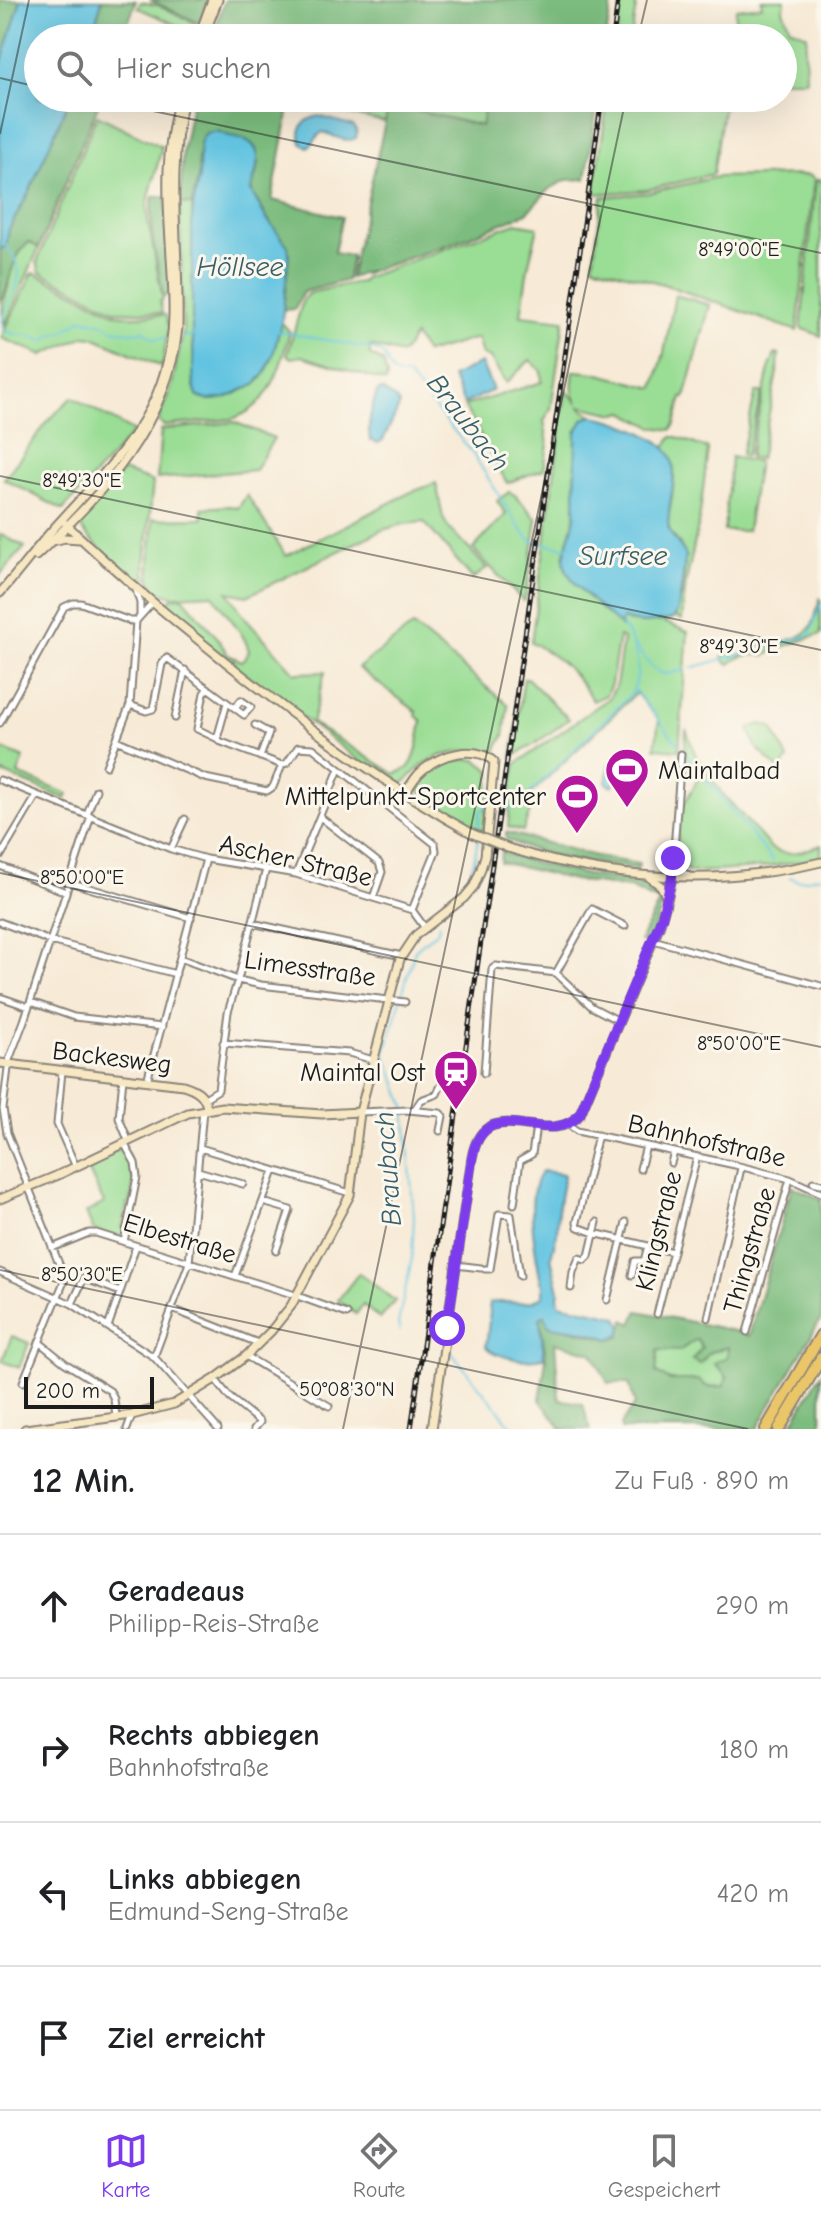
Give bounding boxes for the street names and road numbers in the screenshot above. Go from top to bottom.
street label: Ascher Straße [216,829,375,893]
street label: Limesstraße [242,945,378,993]
street label: Backesweg [51,1036,173,1080]
street label: Bahnhofstraße [625,1108,789,1174]
street label: Klingstraße [630,1168,688,1294]
street label: Thingstraße [718,1184,782,1317]
street label: Elbestraße [120,1208,240,1270]

